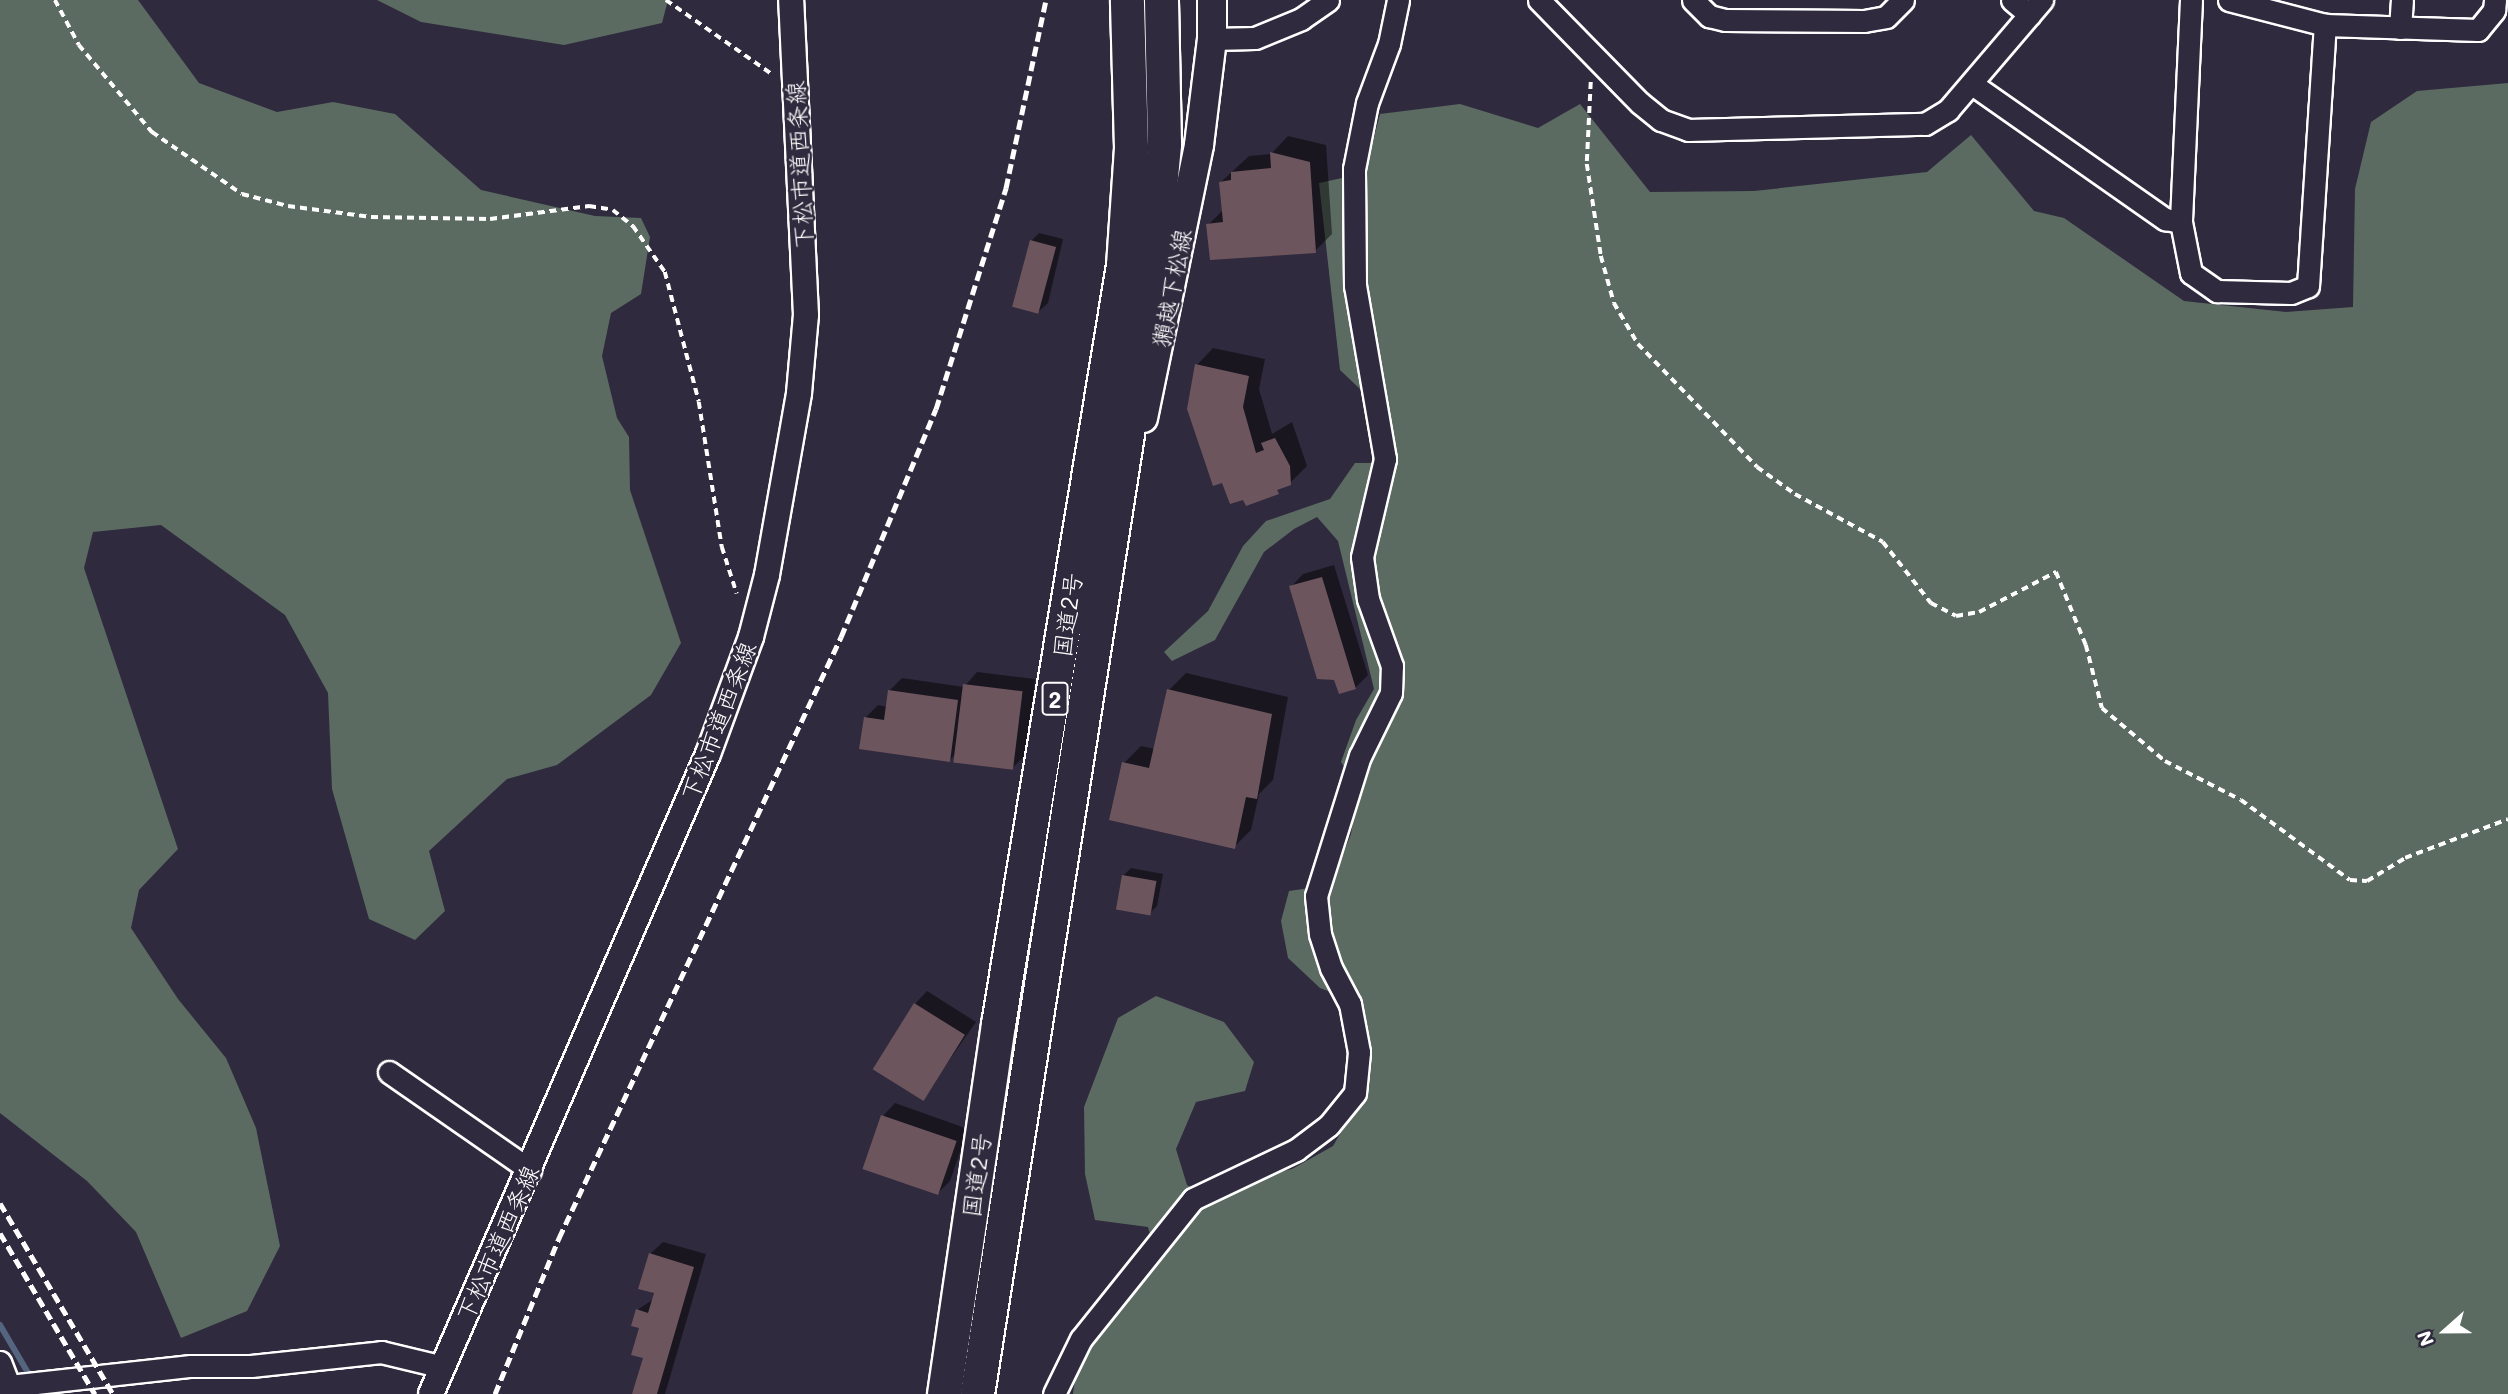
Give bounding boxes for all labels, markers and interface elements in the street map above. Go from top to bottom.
street label: 下松市道西条線 [780,80,818,250]
street label: 獺越下松線 [1145,226,1197,350]
street label: 国道2号 [1047,571,1087,659]
street label: 下松市道西条線 [674,637,762,805]
road number: 2 [1041,680,1069,719]
street label: 国道2号 [956,1131,996,1219]
street label: 下松市道西条線 [450,1160,544,1326]
north arrow [2410,1296,2480,1366]
text: N [2411,1328,2439,1350]

